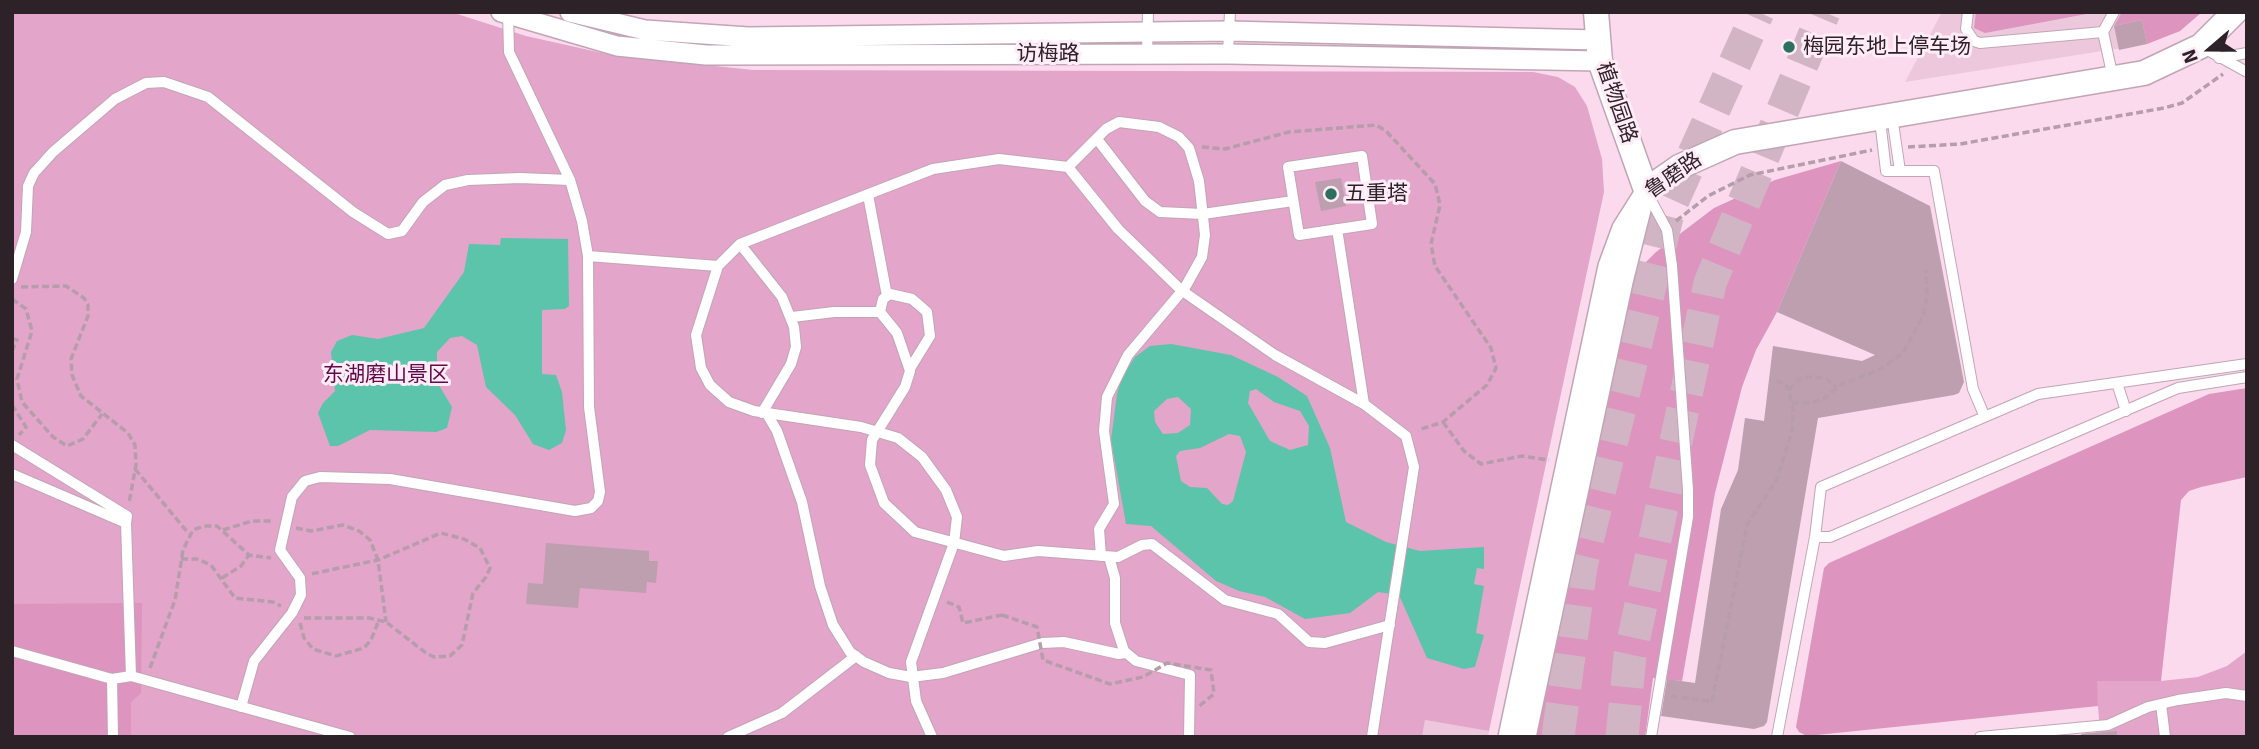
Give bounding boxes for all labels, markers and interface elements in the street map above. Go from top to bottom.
north arrow [2175,14,2245,84]
place label: 梅园东地上停车场 [1803,34,1971,60]
marker: 梅园东地上停车场 [1781,39,1797,55]
street label: 访梅路 [1017,41,1079,67]
text: N [2177,46,2204,66]
street label: 植物园路 [1590,59,1642,147]
street label: 鲁磨路 [1641,148,1707,204]
place label: 五重塔 [1345,181,1408,207]
marker: 五重塔 [1323,186,1339,202]
park label: 东湖磨山景区 [323,362,449,388]

